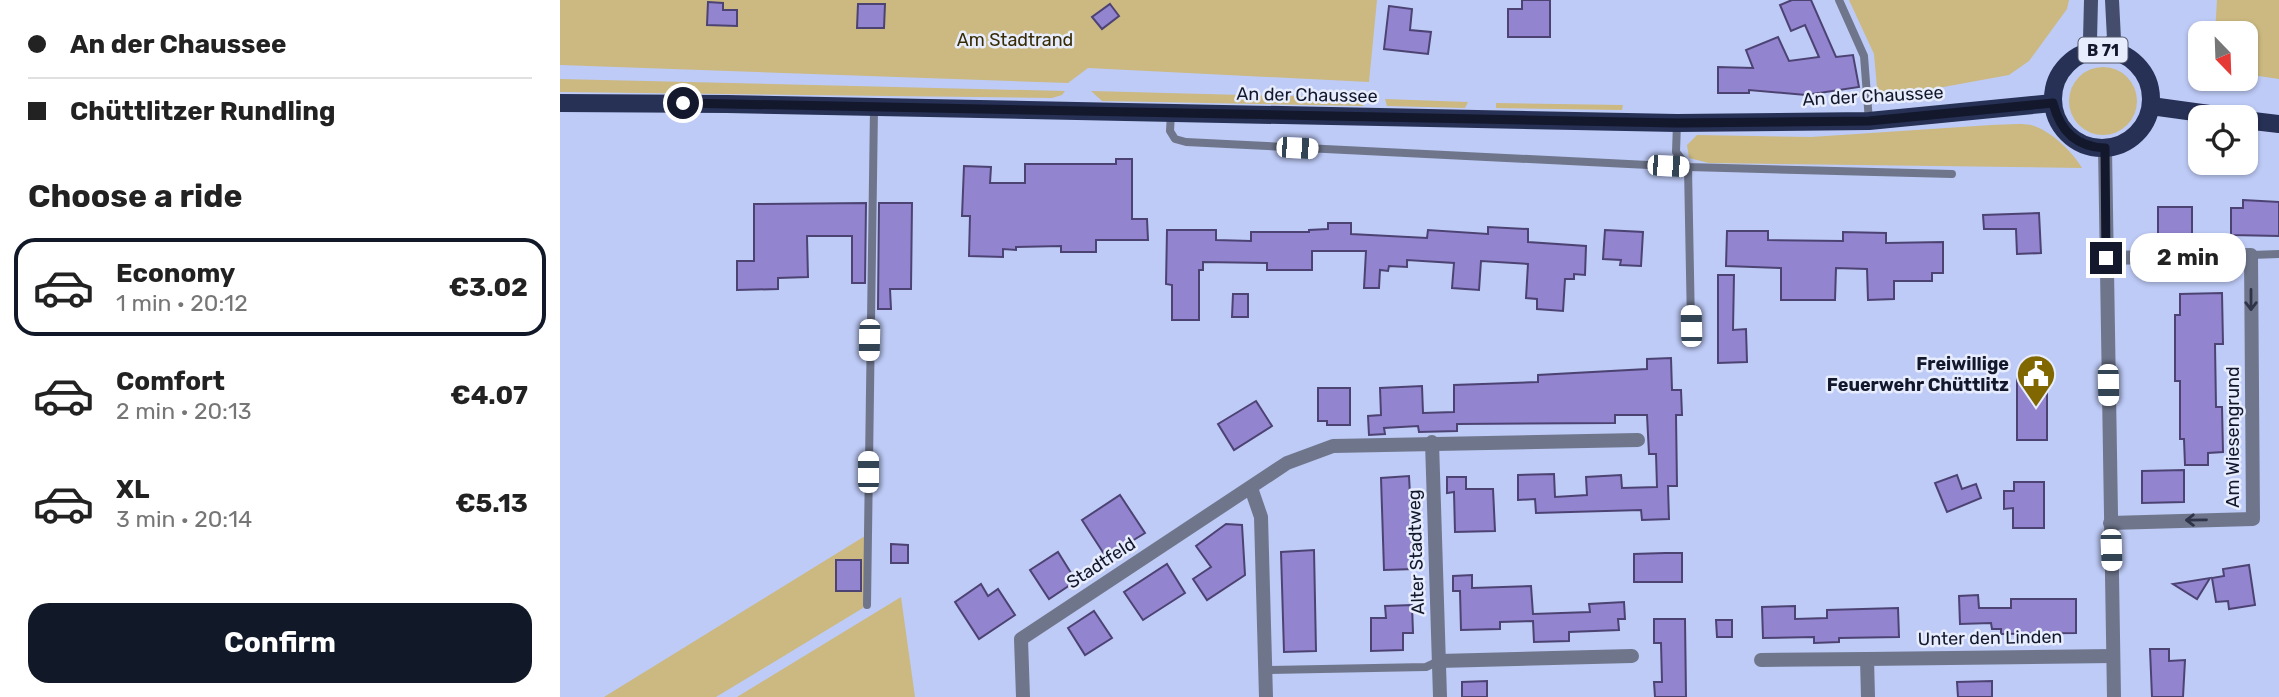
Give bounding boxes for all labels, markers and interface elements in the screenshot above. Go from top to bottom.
north arrow [2188,21,2258,91]
map controls [2188,21,2258,175]
text: An der Chaussee [70,29,286,60]
park label: Am Stadtrand [957,29,1073,51]
road number: B 71 [2078,38,2128,62]
street label: An der Chaussee [1802,81,1944,111]
street label: An der Chaussee [1236,83,1378,107]
route start [667,87,699,119]
text: Chüttlitzer Rundling [70,96,335,127]
button: locate [2188,105,2258,175]
car [1276,136,1319,160]
car [1647,154,1690,178]
text: Choose a ride [28,177,242,215]
callout: 2 min [2130,233,2246,282]
route end [2090,242,2122,274]
text: 2 min [2157,243,2219,271]
icon: car [32,256,95,319]
text: Economy [116,258,235,289]
text: €3.02 [449,272,528,303]
one-way arrow [2244,288,2258,311]
text: 1 min · 20:12 [116,289,248,317]
car [1681,305,1702,347]
car [859,319,880,361]
place label: Freiwillige Feuerwehr Chüttlitz [1827,353,2009,396]
public building icon: Freiwillige Feuerwehr Chüttlitz [2015,353,2057,408]
icon: car [32,364,95,427]
car [2098,364,2119,406]
text: Comfort [116,366,225,397]
street label: Am Wiesengrund [2222,366,2244,508]
text: €4.07 [450,380,528,411]
text: 2 min · 20:13 [116,397,252,425]
car [858,451,879,493]
icon: car [32,472,95,535]
text: XL [116,474,149,505]
text: €5.13 [455,488,528,519]
street label: Alter Stadtweg [1403,489,1429,615]
text: 3 min · 20:14 [116,505,252,533]
one-way arrow [2184,514,2207,527]
car [2100,529,2123,571]
street label: Stadtfeld [1062,533,1140,593]
button: Confirm [28,603,532,683]
street label: Unter den Linden [1918,626,2062,650]

